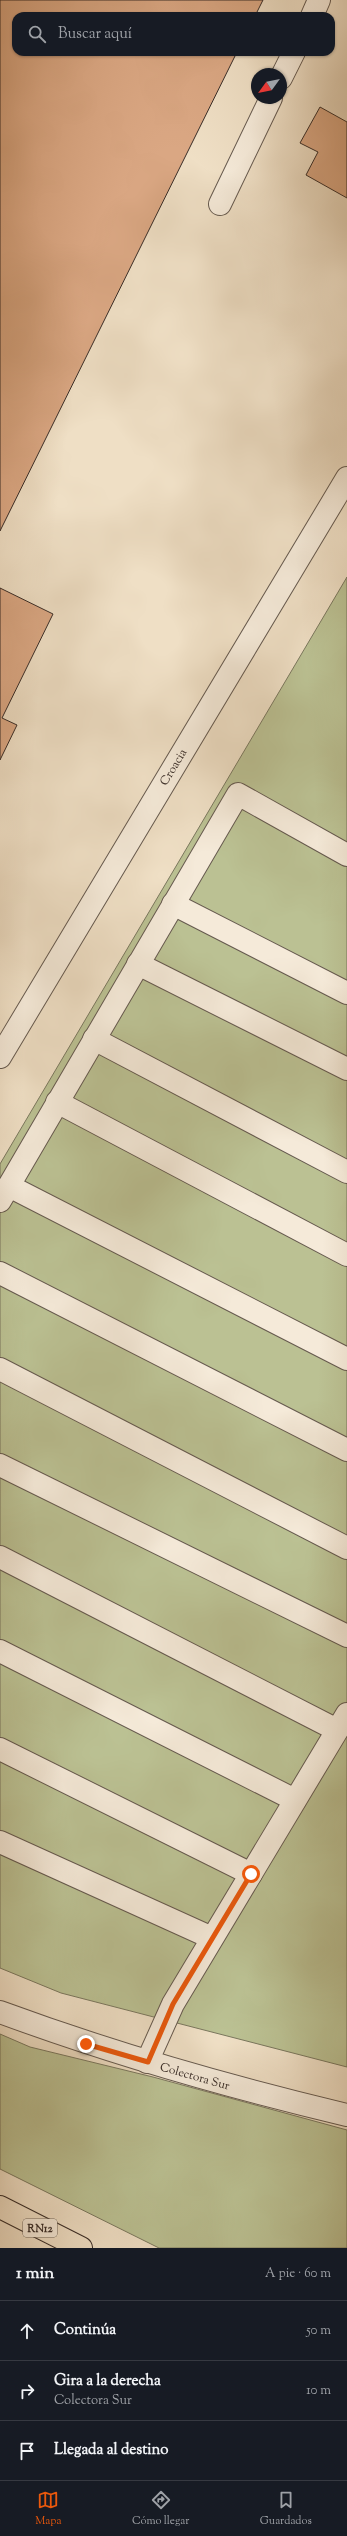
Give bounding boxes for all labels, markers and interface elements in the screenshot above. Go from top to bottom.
search box [12,12,335,56]
icon: search [26,23,48,45]
text: Buscar aquí [58,24,132,45]
north arrow [251,68,287,104]
street label: Croacia [156,745,192,789]
route start [242,1865,260,1883]
route end [77,2035,95,2053]
street label: Colectora Sur [158,2058,232,2096]
road number: RN12 [23,2219,57,2237]
text: 1 min [16,2262,54,2286]
text: A pie · 60 m [265,2265,331,2283]
icon: ahead [16,2320,38,2342]
text: Continúa [54,2320,116,2341]
text: 50 m [306,2322,331,2340]
text: Gira a la derecha [54,2371,161,2392]
icon: right [16,2380,38,2402]
text: 10 m [306,2382,331,2400]
text: Colectora Sur [54,2392,132,2410]
icon: arrive [16,2440,38,2462]
text: Llegada al destino [54,2440,169,2461]
tab: Mapa [35,2489,61,2529]
tab: Cómo llegar [132,2489,189,2529]
tab: Guardados [260,2489,312,2529]

